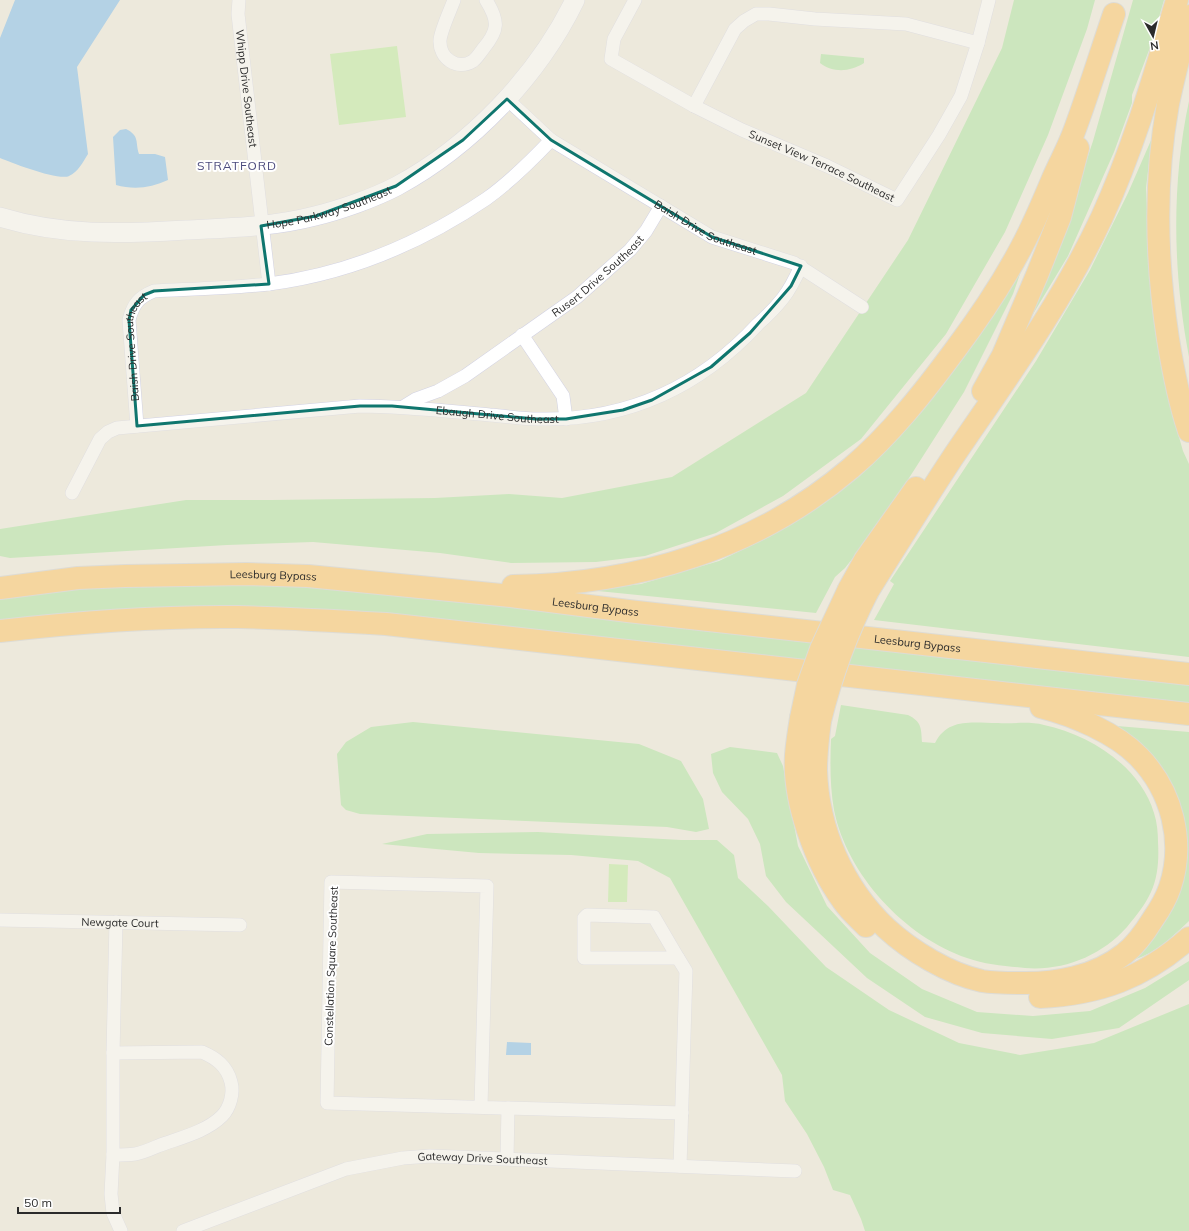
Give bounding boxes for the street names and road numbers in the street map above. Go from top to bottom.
street label: Whipp Drive Southeast [233,29,260,148]
street label: Sunset View Terrace Southeast [747,127,897,205]
street label: Hope Parkway Southeast [266,183,394,232]
street label: Baish Drive Southeast [652,197,759,258]
street label: Rusert Drive Southeast [549,232,647,320]
street label: Baish Drive Southeast [122,289,150,402]
street label: Ebaugh Drive Southeast [435,403,559,426]
street label: Leesburg Bypass [230,567,318,584]
street label: Leesburg Bypass [551,594,640,619]
street label: Leesburg Bypass [873,632,962,655]
street label: Constellation Square Southeast [321,886,341,1046]
street label: Newgate Court [81,915,159,930]
street label: Gateway Drive Southeast [417,1149,548,1168]

